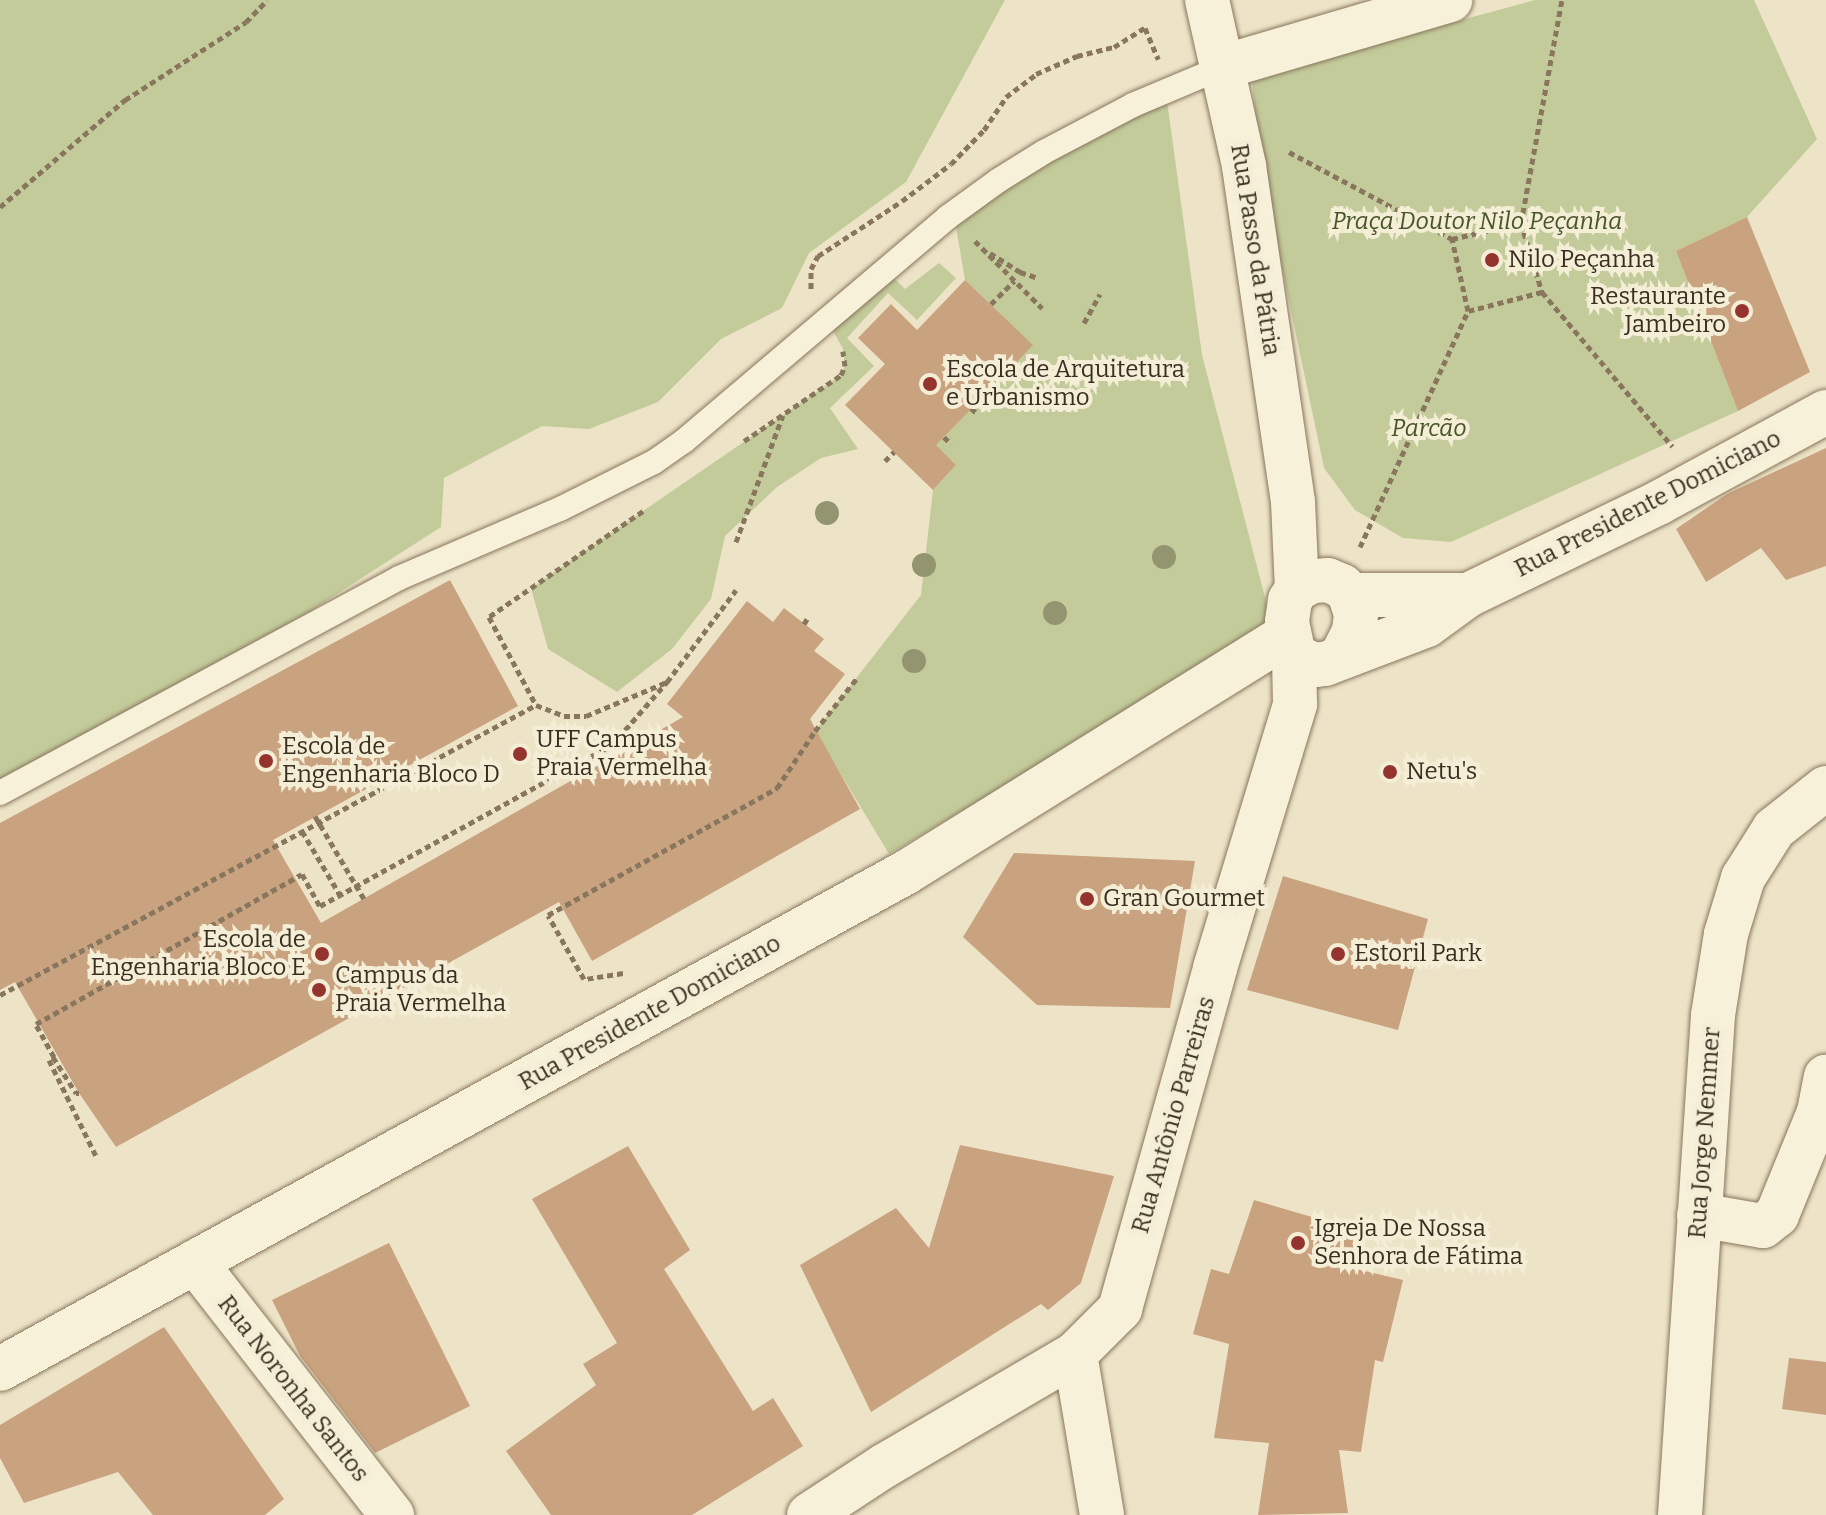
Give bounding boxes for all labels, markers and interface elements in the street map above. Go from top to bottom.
street label: Rua Passo da Pátria [1224,142,1286,358]
park label: Praça Doutor Nilo Peçanha [1332,208,1622,236]
place label: Nilo Peçanha [1508,246,1655,274]
marker: Nilo Peçanha [1483,251,1501,269]
place label: Restaurante Jambeiro [1590,283,1726,339]
marker: Restaurante Jambeiro [1733,302,1751,320]
place label: Escola de Arquitetura e Urbanismo [946,356,1185,412]
marker: Escola de Arquitetura e Urbanismo [921,375,939,393]
park label: Parcão [1391,415,1467,443]
street label: Rua Presidente Domiciano [1510,424,1786,584]
place label: UFF Campus Praia Vermelha [536,726,707,782]
place label: Escola de Engenharia Bloco D [282,733,500,789]
marker: UFF Campus Praia Vermelha [511,745,529,763]
marker: Escola de Engenharia Bloco D [257,752,275,770]
place label: Netu's [1406,758,1477,786]
marker: Netu's [1381,763,1399,781]
place label: Gran Gourmet [1103,885,1265,913]
marker: Gran Gourmet [1078,890,1096,908]
place label: Escola de Engenharia Bloco E [90,926,306,982]
street label: Rua Presidente Domiciano [514,929,786,1097]
place label: Estoril Park [1354,940,1482,968]
marker: Escola de Engenharia Bloco E [313,945,331,963]
marker: Estoril Park [1329,945,1347,963]
place label: Campus da Praia Vermelha [335,962,506,1018]
marker: Campus da Praia Vermelha [310,981,328,999]
street label: Rua Antônio Parreiras [1126,993,1222,1237]
street label: Rua Jorge Nemmer [1683,1026,1727,1240]
place label: Igreja De Nossa Senhora de Fátima [1314,1215,1523,1271]
marker: Igreja De Nossa Senhora de Fátima [1289,1234,1307,1252]
street label: Rua Noronha Santos [211,1290,375,1488]

